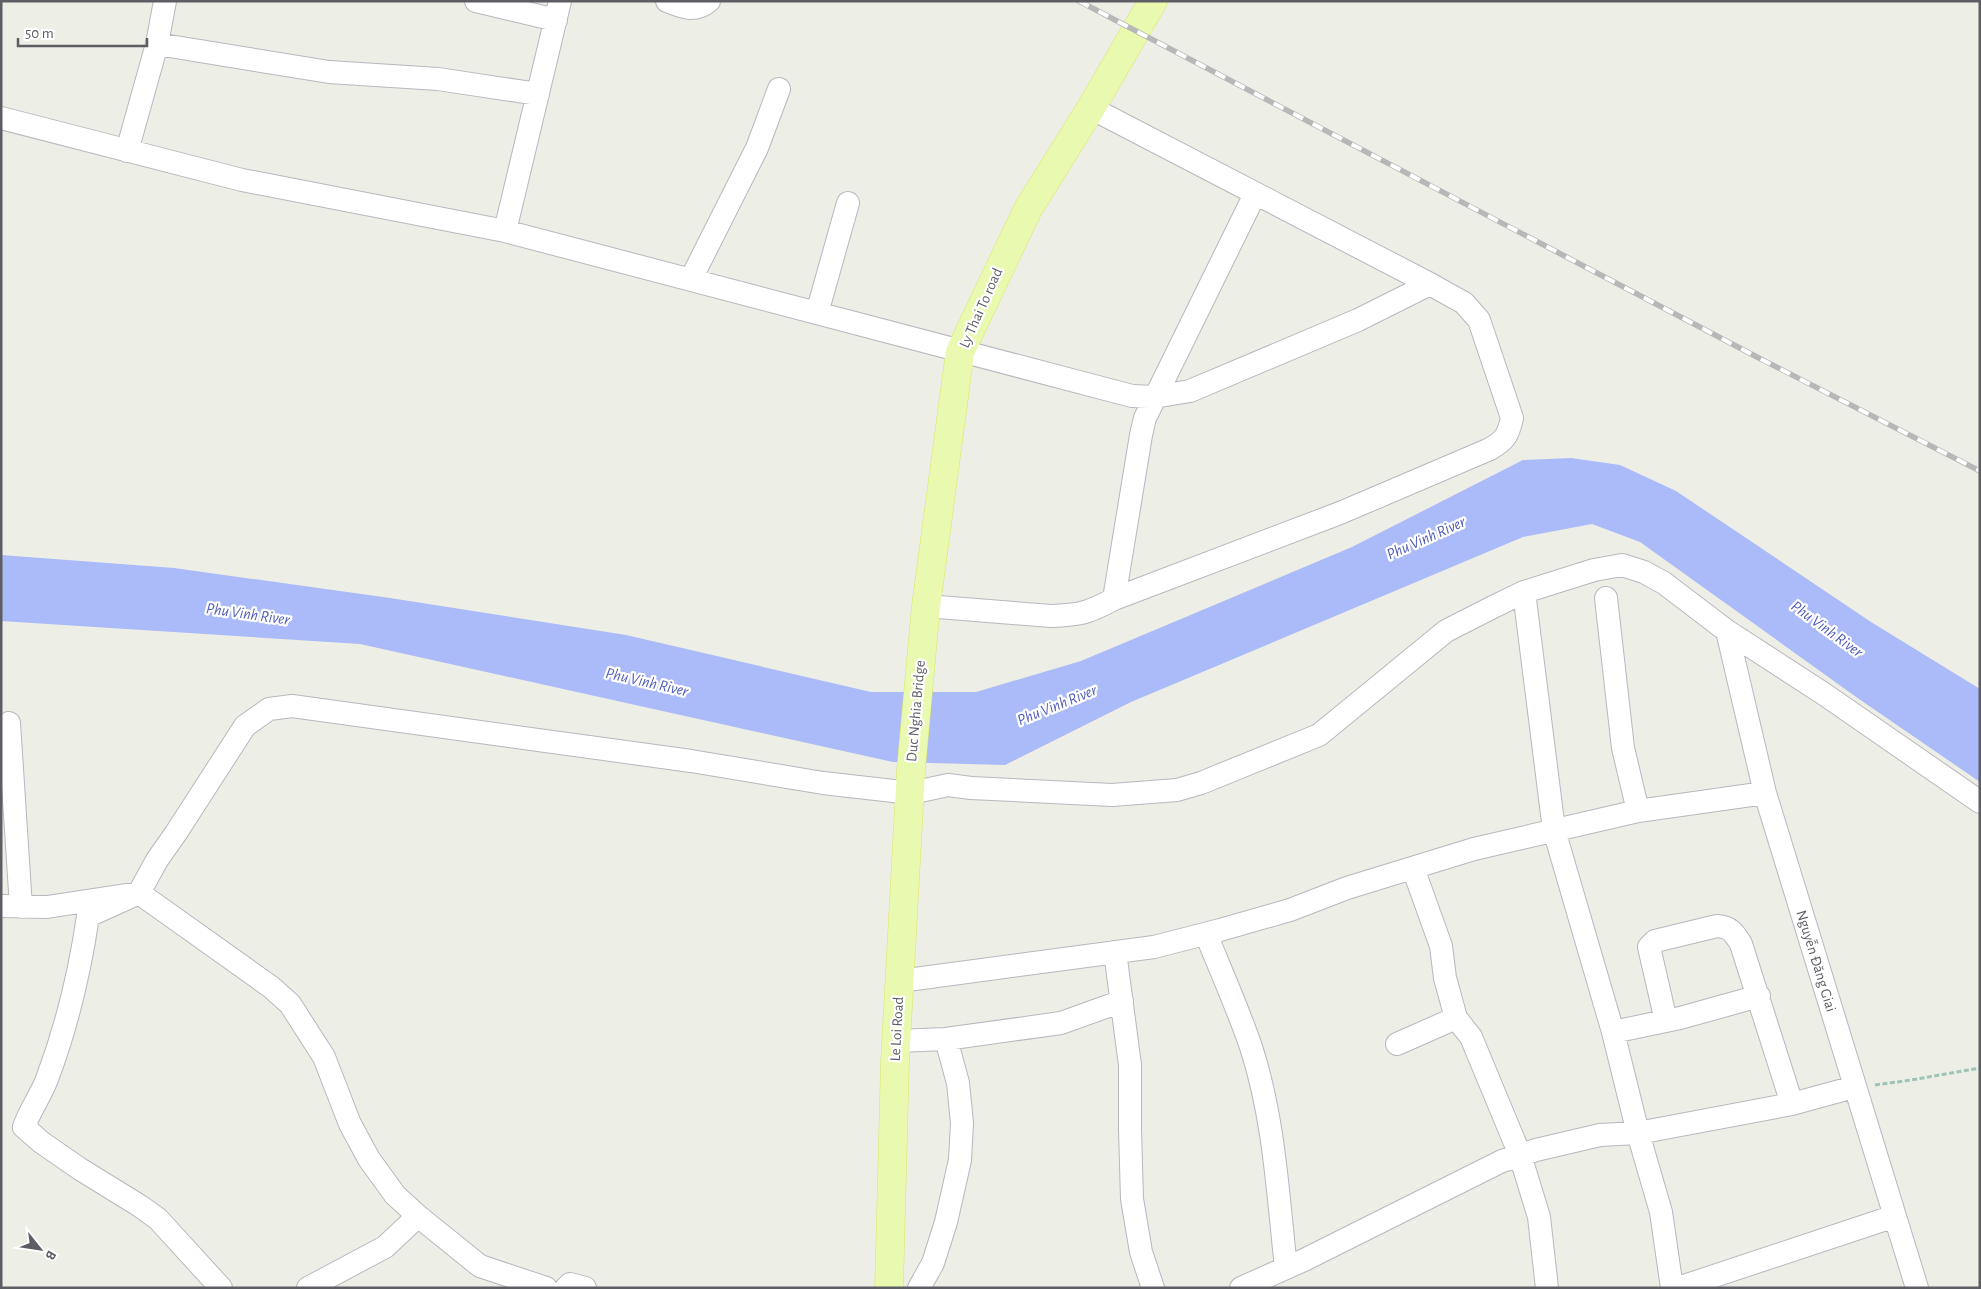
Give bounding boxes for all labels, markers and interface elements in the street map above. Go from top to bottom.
scale bar [18,15,146,47]
text: 50 m [25,26,54,41]
street label: Ly Thai To road [957,266,1005,350]
water label: Phu Vinh River [1384,513,1468,562]
water label: Phu Vinh River [1788,598,1866,661]
water label: Phu Vinh River [205,600,292,628]
street label: Duc Nghia Bridge [904,659,928,762]
water label: Phu Vinh River [604,665,691,699]
water label: Phu Vinh River [1015,682,1100,728]
street label: Nguyễn Đăng Giai [1793,908,1840,1014]
street label: Le Loi Road [888,996,906,1062]
north arrow [15,1224,65,1274]
text: B [42,1248,58,1262]

